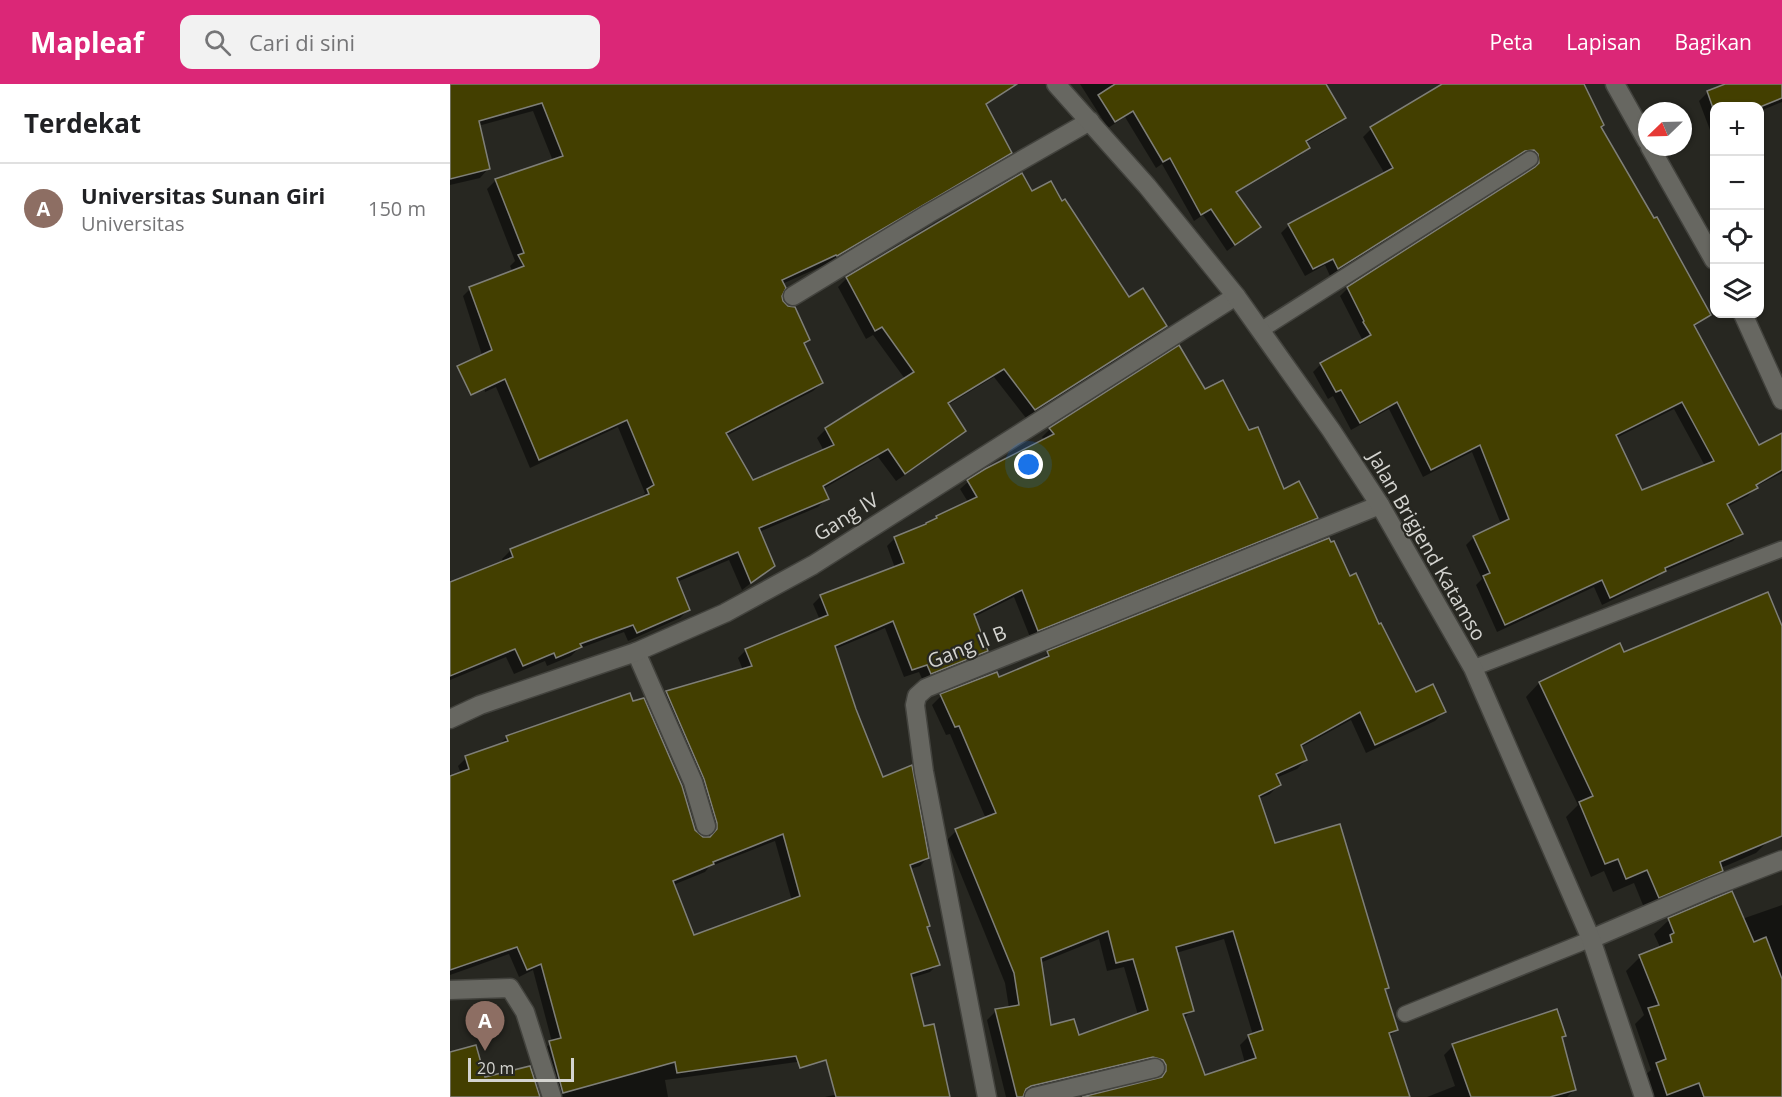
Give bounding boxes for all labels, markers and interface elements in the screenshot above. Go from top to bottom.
search box [180,15,600,69]
text: Mapleaf [30,23,144,61]
icon: search [201,26,234,59]
text: Cari di sini [249,27,355,57]
text: Peta [1490,28,1533,56]
text: Lapisan [1566,28,1641,56]
text: Bagikan [1674,28,1752,56]
north arrow [1638,102,1692,156]
map controls [1710,102,1764,318]
button: + [1710,102,1764,156]
text: Terdekat [24,105,141,141]
button: − [1710,156,1764,210]
text: Universitas Sunan Giri [81,180,325,210]
text: A [37,195,50,222]
text: 150 m [368,195,426,222]
text: Universitas [81,210,185,237]
button: locate [1710,210,1764,264]
button: layers [1710,264,1764,318]
street label: Jalan Brigjend Katamso [1361,444,1493,645]
your location [1014,450,1043,479]
street label: Gang IV [808,486,883,547]
street label: Gang II B [923,618,1010,675]
pin: A [465,1002,504,1051]
scale bar [468,1055,574,1082]
text: 20 m [477,1057,514,1079]

